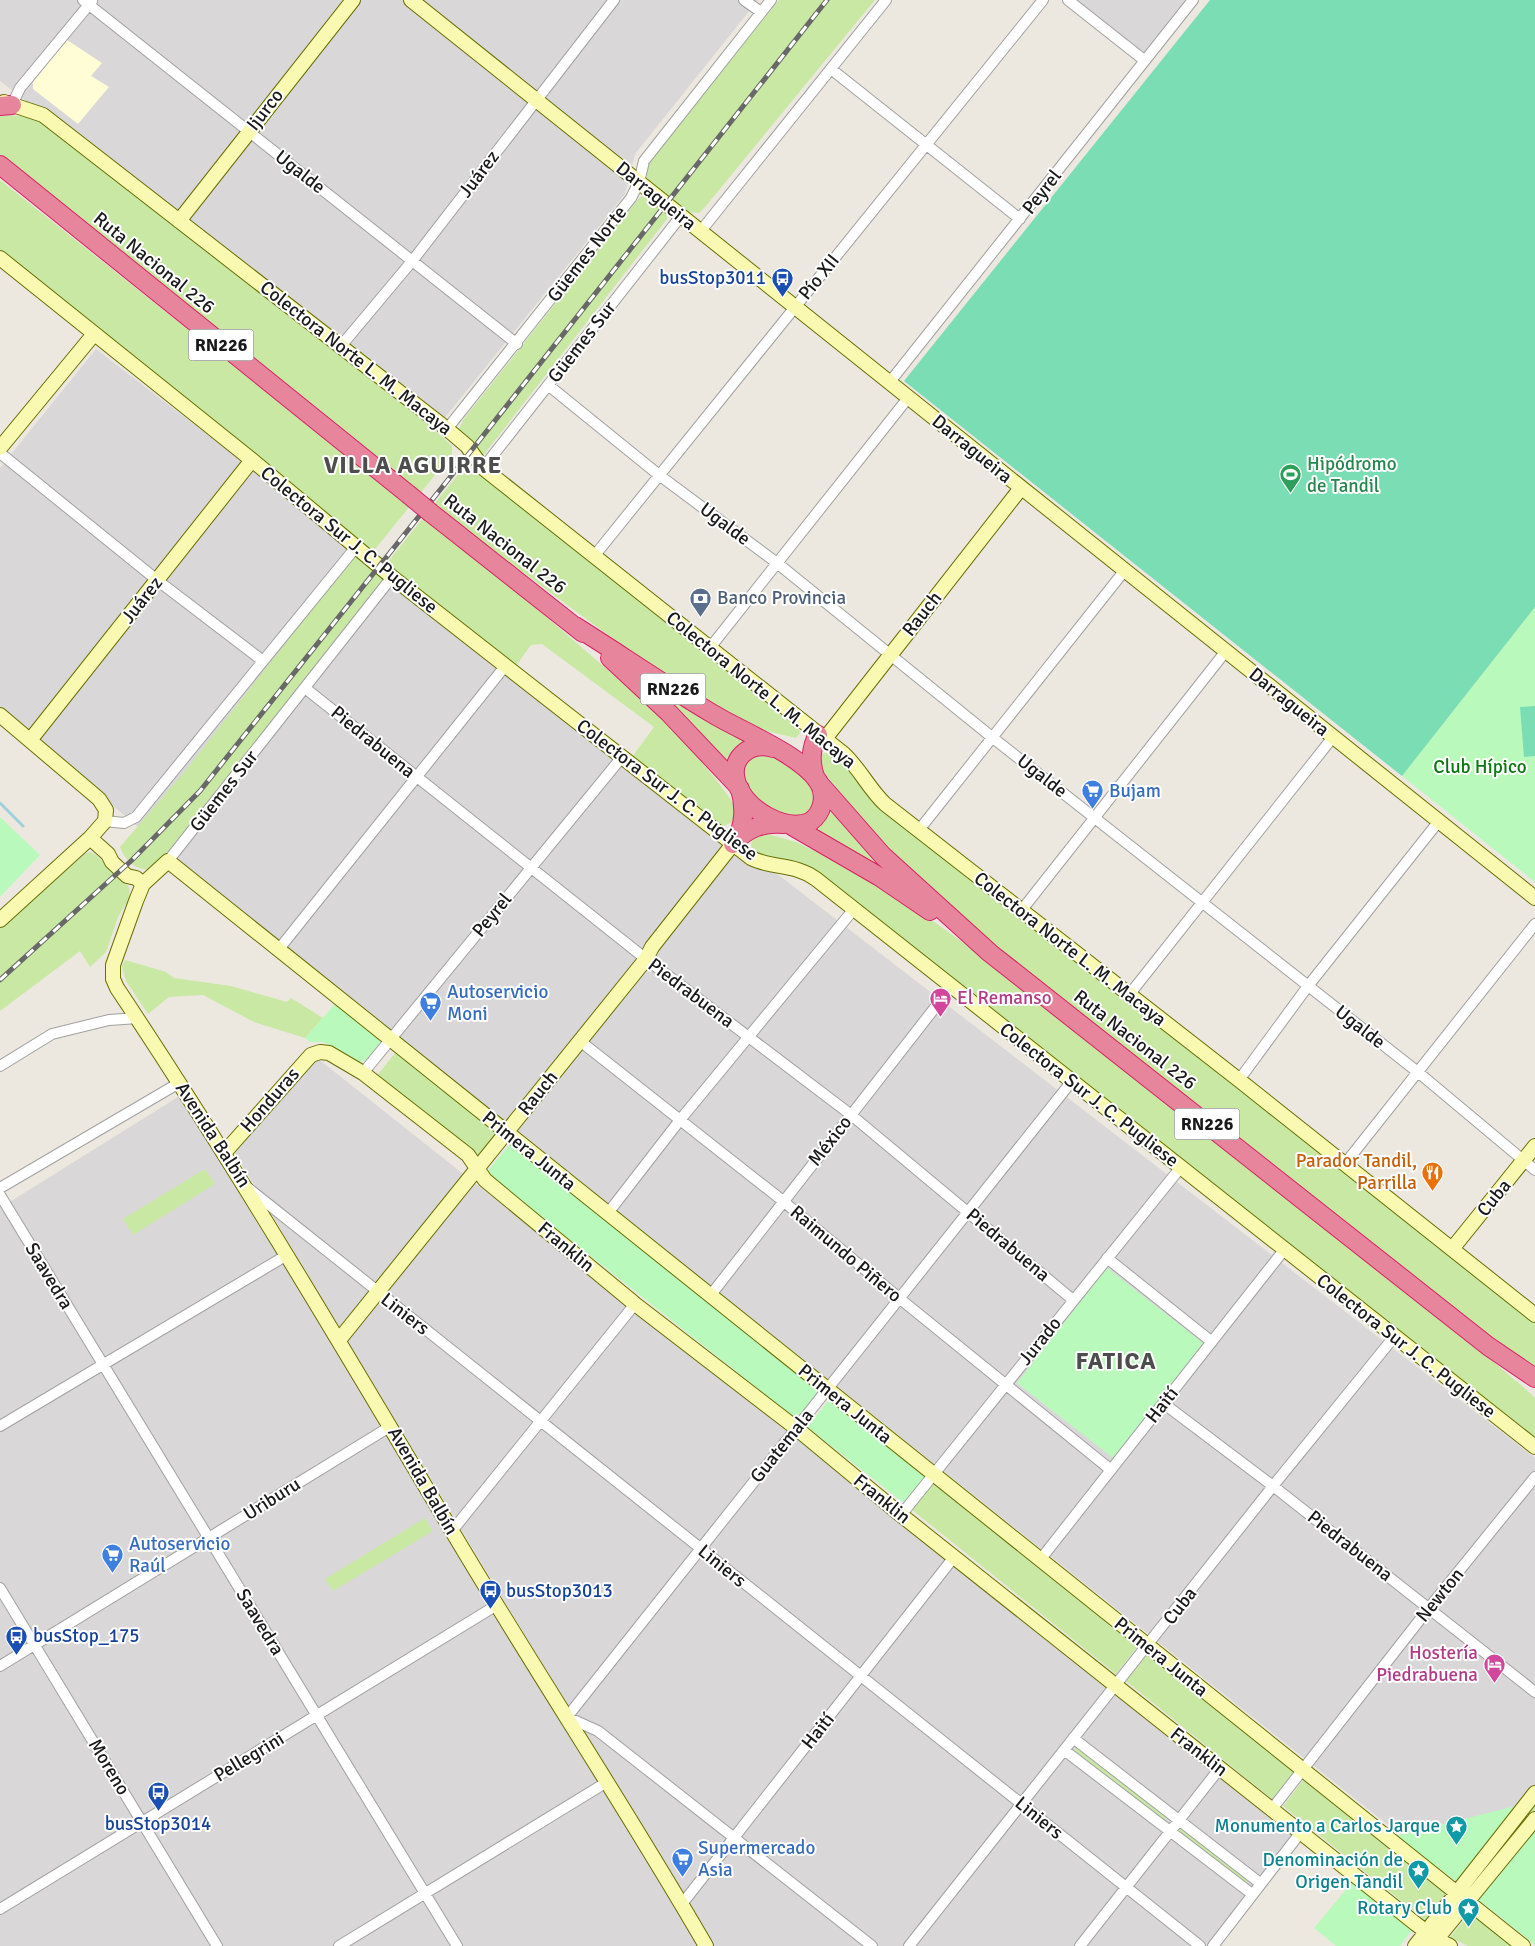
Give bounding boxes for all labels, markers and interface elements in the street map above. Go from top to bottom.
street label: Ijurco [241,84,289,136]
street label: Ugalde [270,145,330,199]
street label: Juárez [453,146,505,202]
street label: Darragueira [611,156,701,236]
street label: Peyrel [1017,165,1067,219]
street label: Güemes Norte [542,201,632,307]
street label: Ruta Nacional 226 [89,207,219,319]
street label: Pío XII [793,249,845,305]
place label: busStop3011 [659,266,766,290]
bus stop icon: busStop3011 [770,266,794,297]
street label: Colectora Norte L. M. Macaya [255,275,457,441]
street label: Güemes Sur [543,296,621,388]
road number: RN226 [188,330,254,360]
street label: Darragueira [927,409,1017,489]
district label: VILLA AGUIRRE [324,450,502,480]
place label: Hipódromo de Tandil [1307,452,1397,498]
street label: Colectora Sur J. C. Pugliese [256,461,442,619]
sports icon: Hipódromo de Tandil [1279,463,1303,494]
street label: Ruta Nacional 226 [439,489,571,599]
street label: Ugalde [695,497,755,551]
street label: Juárez [116,572,168,628]
bank icon: Banco Provincia [689,586,713,617]
place label: Banco Provincia [717,586,846,610]
street label: Rauch [897,587,947,641]
street label: Colectora Norte L. M. Macaya [661,606,861,774]
street label: Darragueira [1244,662,1334,742]
road number: RN226 [640,674,706,704]
street label: Piedrabuena [326,701,420,783]
street label: Colectora Sur J. C. Pugliese [572,714,762,866]
street label: Güemes Sur [185,745,263,837]
street label: Ugalde [1012,749,1072,803]
park label: Club Hípico [1433,755,1527,779]
supermarket icon: Bujam [1081,779,1105,810]
place label: Bujam [1109,779,1161,803]
street label: Colectora Norte L. M. Macaya [969,866,1171,1032]
street label: Peyrel [467,888,517,942]
street label: Piedrabuena [643,953,739,1033]
place label: Autoservicio Moni [447,980,548,1026]
street label: Ruta Nacional 226 [1069,985,1201,1095]
hotel icon: El Remanso [929,986,953,1017]
place label: El Remanso [957,986,1052,1010]
supermarket icon: Autoservicio Moni [419,991,443,1022]
street label: Ugalde [1330,1000,1390,1054]
street label: Colectora Sur J. C. Pugliese [995,1018,1183,1172]
street label: Honduras [235,1063,305,1137]
street label: Rauch [513,1066,563,1120]
street label: Avenida Balbín [170,1078,256,1192]
street label: Primera Junta [477,1106,581,1196]
road number: RN226 [1174,1108,1240,1140]
street label: México [803,1111,857,1171]
place label: Parador Tandil, Parrilla [1296,1149,1417,1195]
restaurant icon: Parador Tandil, Parrilla [1421,1160,1445,1191]
street label: Cuba [1472,1174,1516,1222]
street label: Raimundo Piñero [785,1200,907,1308]
street label: Piedrabuena [961,1203,1055,1287]
street label: Franklin [533,1216,599,1278]
street label: Saavedra [20,1238,78,1314]
street label: Colectora Sur J. C. Pugliese [1312,1269,1500,1423]
street label: Liniers [376,1288,434,1340]
street label: Jurado [1013,1312,1067,1370]
district label: FATICA [1076,1346,1156,1376]
street label: Primera Junta [793,1359,897,1449]
street label: Haití [1140,1381,1184,1428]
street label: Guatemala [745,1404,819,1488]
street label: Avenida Balbín [382,1423,464,1539]
street label: Franklin [849,1469,915,1529]
street label: Uriburu [239,1472,305,1526]
street label: Piedrabuena [1302,1505,1398,1587]
place label: Autoservicio Raúl [129,1532,230,1578]
street label: Liniers [693,1539,751,1593]
supermarket icon: Autoservicio Raúl [101,1543,125,1574]
street label: Newton [1411,1563,1469,1627]
bus stop icon: busStop3013 [478,1579,502,1610]
place label: busStop3013 [506,1579,613,1603]
street label: Cuba [1158,1582,1202,1630]
street label: Saavedra [231,1584,289,1660]
street label: Primera Junta [1109,1612,1213,1702]
bus stop icon: busStop_175 [5,1624,29,1655]
place label: busStop_175 [33,1624,140,1648]
place label: Hostería Piedrabuena [1376,1641,1478,1687]
hotel icon: Hostería Piedrabuena [1482,1652,1506,1683]
street label: Haití [796,1707,840,1754]
street label: Franklin [1165,1722,1233,1782]
street label: Pellegrini [209,1727,289,1787]
street label: Moreno [83,1734,135,1800]
bus stop icon: busStop3014 [146,1781,170,1812]
street label: Liniers [1010,1791,1068,1845]
place label: busStop3014 [105,1812,211,1836]
place label: Monumento a Carlos Jarque [1215,1814,1440,1838]
place icon: Monumento a Carlos Jarque [1444,1814,1468,1845]
place label: Supermercado Asia [698,1836,815,1882]
supermarket icon: Supermercado Asia [670,1847,694,1878]
place label: Denominación de Origen Tandil [1262,1848,1403,1894]
place icon: Denominación de Origen Tandil [1407,1859,1431,1890]
place label: Rotary Club [1357,1896,1452,1920]
place icon: Rotary Club [1456,1896,1480,1927]

